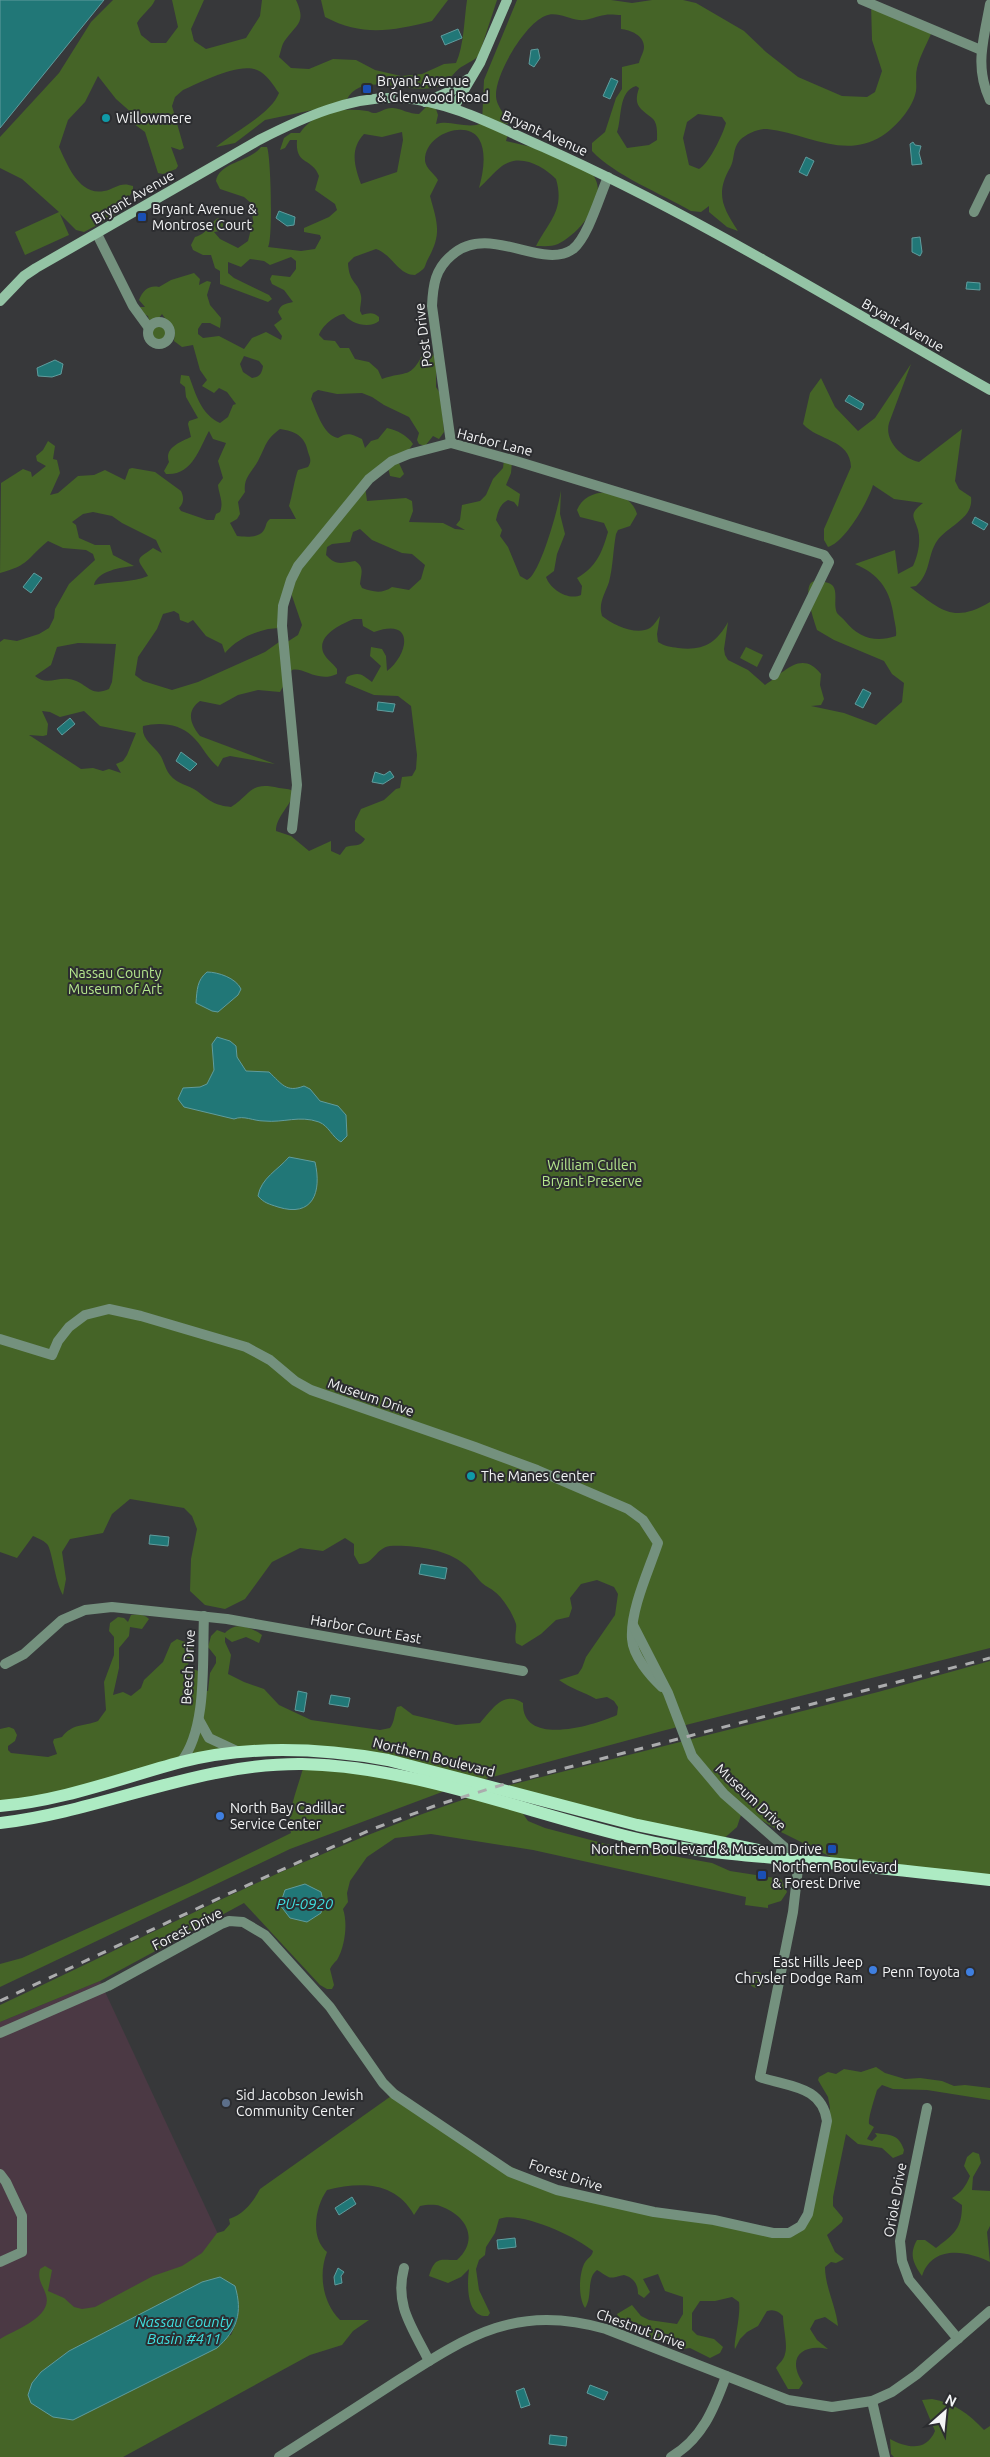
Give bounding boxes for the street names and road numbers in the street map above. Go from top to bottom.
street label: Bryant Avenue [500,107,590,159]
street label: Bryant Avenue [89,167,177,227]
street label: Bryant Avenue [859,295,947,355]
street label: Post Drive [411,302,435,368]
street label: Harbor Lane [456,425,534,459]
street label: Museum Drive [326,1375,416,1419]
street label: Harbor Court East [309,1611,423,1647]
street label: Beech Drive [178,1629,198,1705]
street label: Northern Boulevard [371,1734,497,1780]
street label: Museum Drive [713,1760,789,1834]
street label: Forest Drive [149,1905,225,1953]
street label: Forest Drive [527,2156,605,2194]
street label: Oriole Drive [881,2161,909,2239]
street label: Chestnut Drive [594,2305,688,2353]

